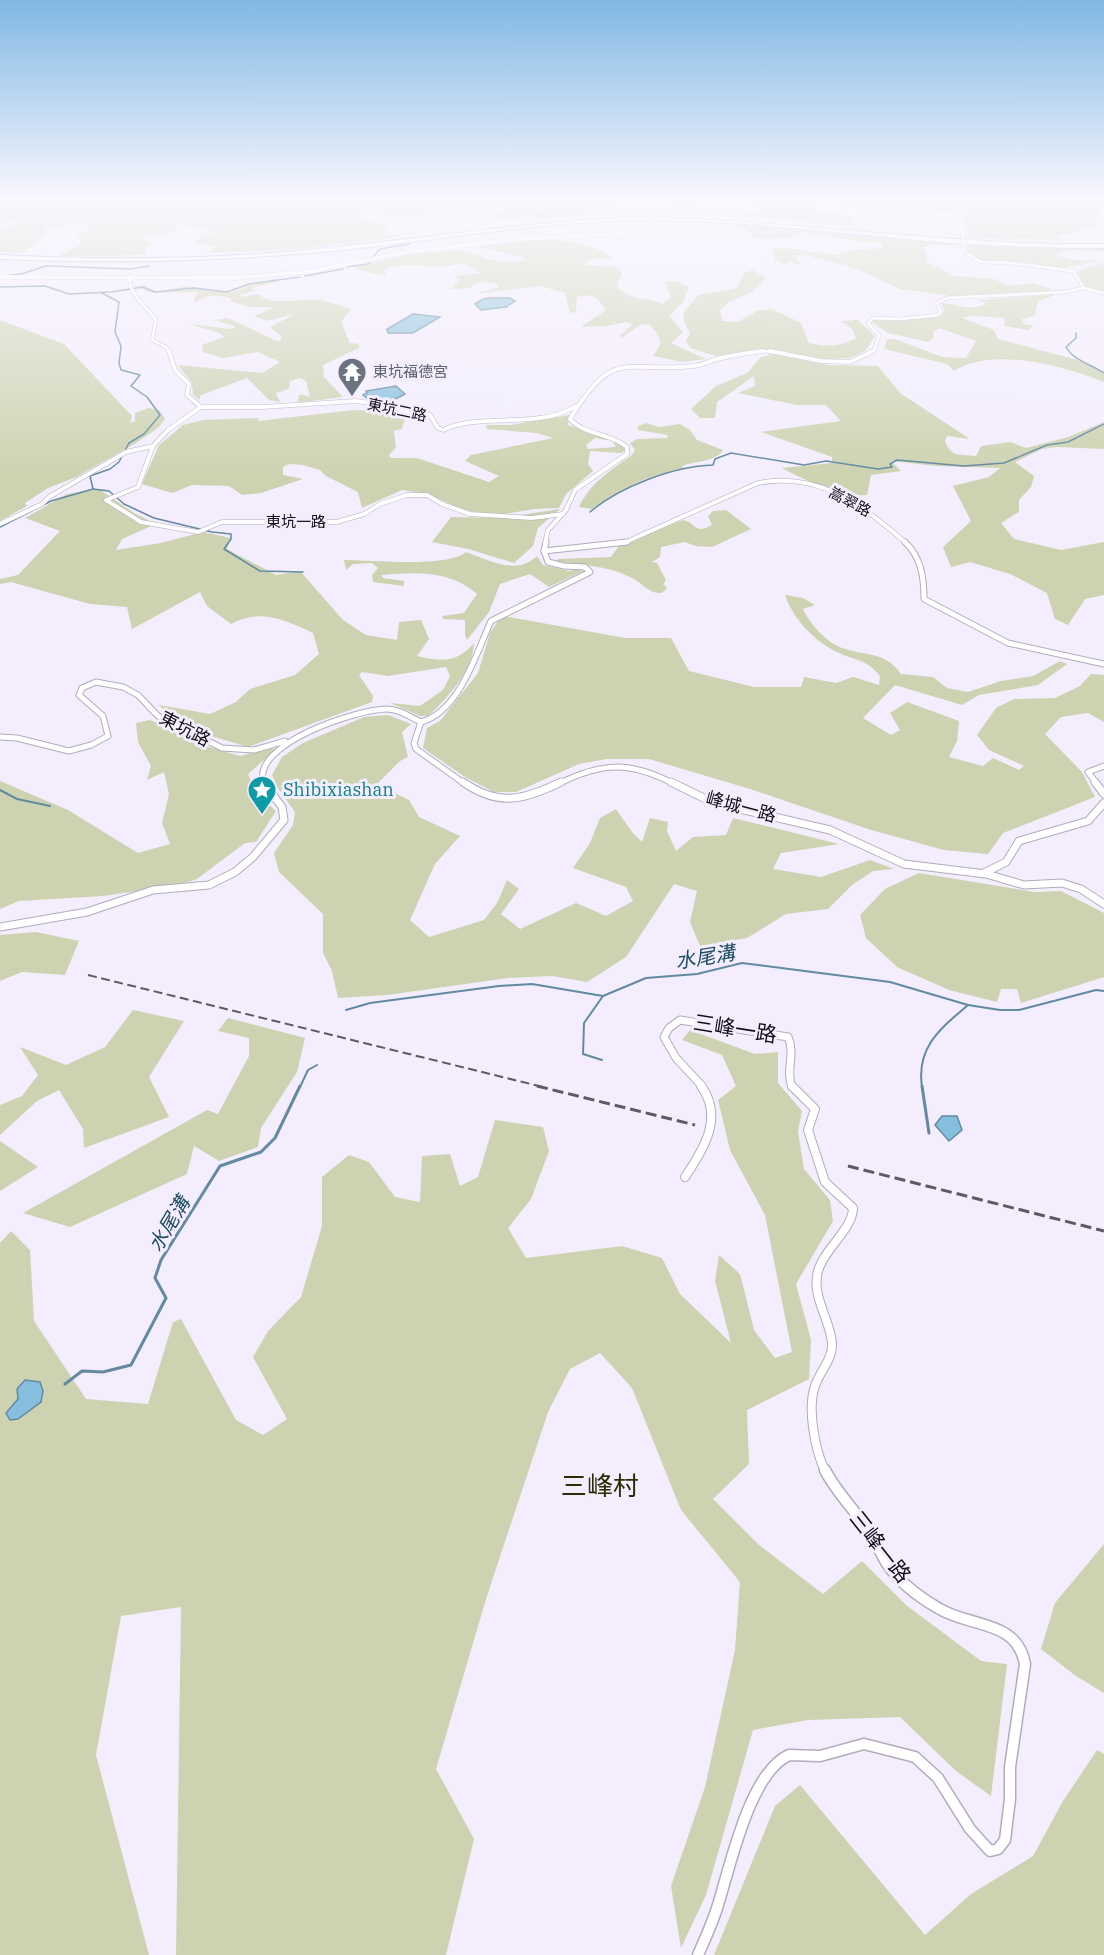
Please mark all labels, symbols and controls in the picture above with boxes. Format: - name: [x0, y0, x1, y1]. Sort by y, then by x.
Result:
- temple icon: 東坑福德宮: [336, 356, 368, 398]
- place label: 東坑福德宮: [373, 362, 448, 381]
- street label: 東坑二路: [366, 394, 428, 425]
- street label: 嵩翠路: [826, 483, 875, 521]
- street label: 東坑一路: [266, 512, 326, 531]
- street label: 東坑路: [156, 706, 215, 751]
- place icon: Shibixiashan: [246, 774, 278, 816]
- place label: Shibixiashan: [283, 778, 394, 801]
- street label: 峰城一路: [703, 786, 779, 827]
- water label: 水尾溝: [673, 938, 740, 975]
- street label: 三峰一路: [691, 1008, 779, 1048]
- water label: 水尾溝: [142, 1189, 197, 1256]
- district label: 三峰村: [561, 1468, 639, 1502]
- street label: 三峰一路: [844, 1505, 918, 1588]

